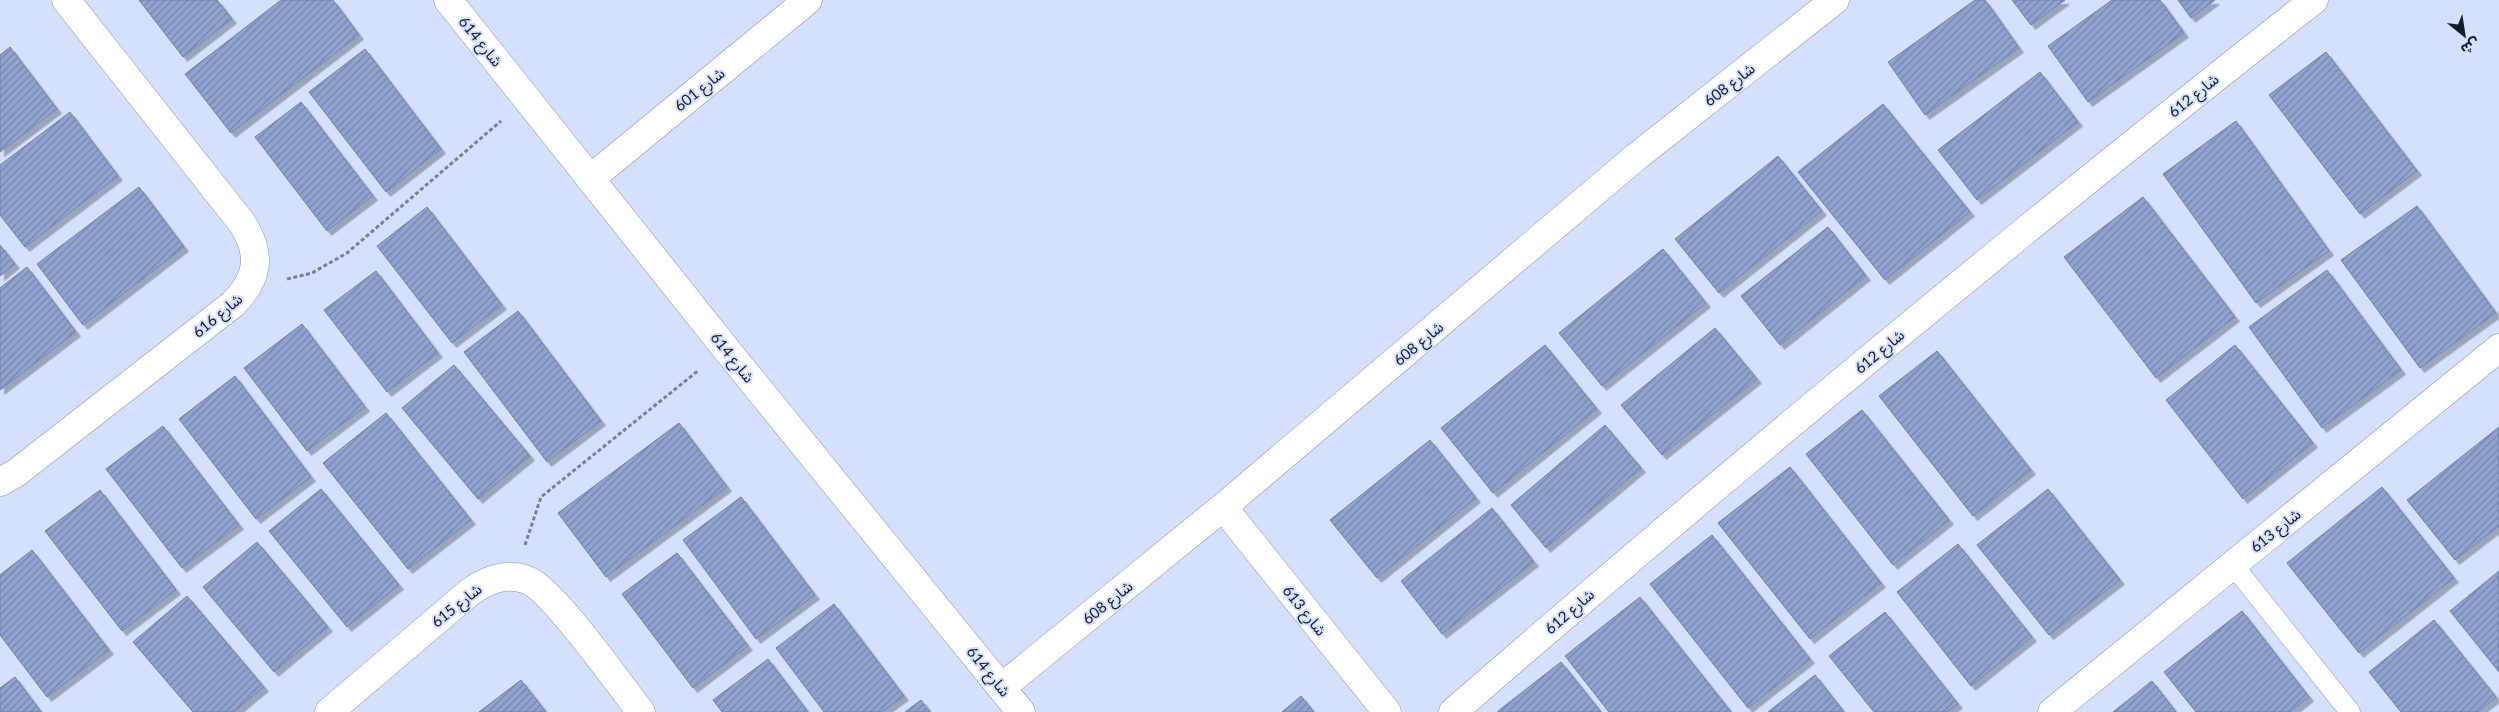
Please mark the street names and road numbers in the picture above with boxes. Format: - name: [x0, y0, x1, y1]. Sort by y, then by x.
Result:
- street label: شارع 614: [452, 12, 507, 72]
- street label: شارع 608: [1700, 59, 1761, 112]
- street label: شارع 601: [670, 63, 730, 118]
- street label: شارع 612: [2164, 69, 2224, 124]
- street label: شارع 616: [189, 289, 248, 344]
- street label: شارع 608: [1390, 317, 1449, 372]
- street label: شارع 612: [1851, 325, 1910, 380]
- street label: شارع 614: [704, 328, 759, 388]
- street label: شارع 613: [2246, 504, 2306, 559]
- street label: شارع 608: [1078, 576, 1138, 631]
- street label: شارع 615: [427, 579, 487, 634]
- street label: شارع 613: [1276, 581, 1331, 641]
- street label: شارع 612: [1541, 585, 1600, 640]
- street label: شارع 614: [960, 642, 1015, 702]

